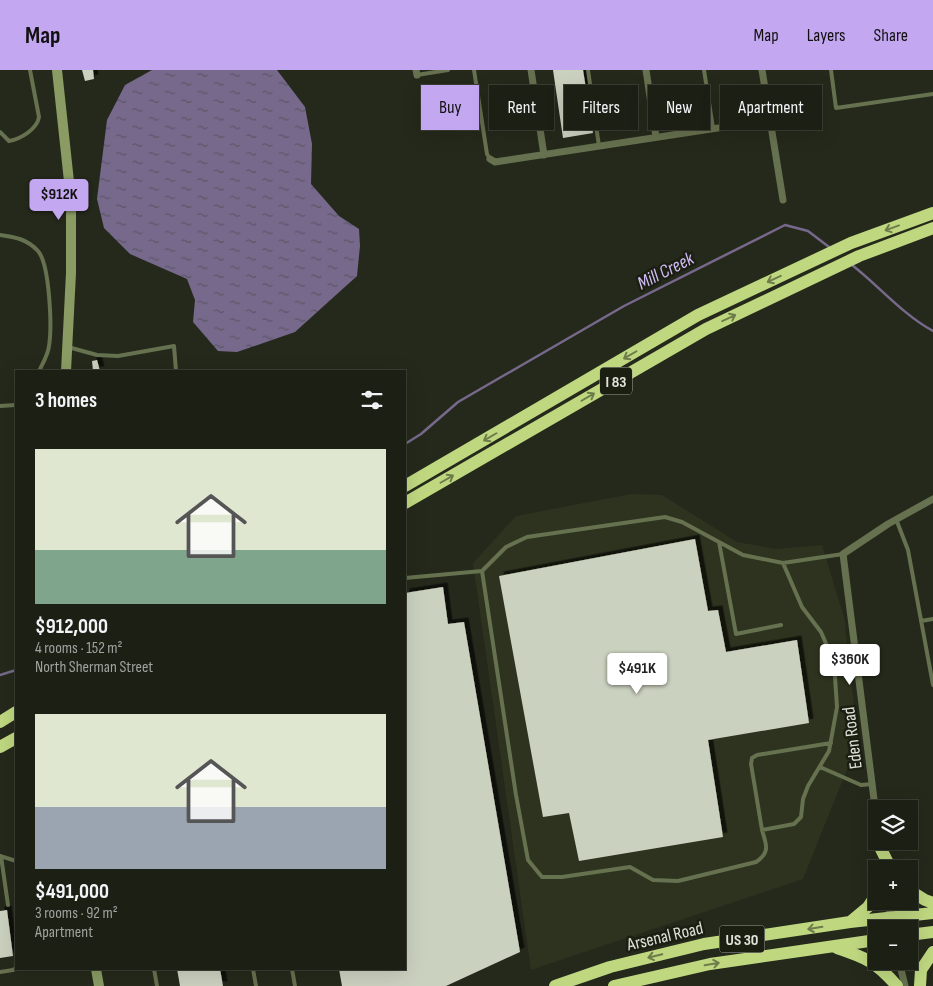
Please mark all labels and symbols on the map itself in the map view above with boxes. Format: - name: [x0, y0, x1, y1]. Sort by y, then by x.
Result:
- pin: $912K: [24, 178, 94, 221]
- one-way arrow: [885, 224, 900, 233]
- water label: Mill Creek: [634, 247, 699, 295]
- one-way arrow: [767, 275, 782, 285]
- one-way arrow: [721, 312, 736, 322]
- one-way arrow: [623, 351, 638, 360]
- road number: I 83: [600, 368, 632, 394]
- one-way arrow: [580, 392, 594, 402]
- one-way arrow: [483, 432, 497, 442]
- one-way arrow: [440, 473, 454, 483]
- pin: $360K: [815, 644, 885, 686]
- pin: $491K: [602, 652, 672, 695]
- street label: Eden Road: [838, 706, 867, 770]
- street label: Arsenal Road: [624, 918, 705, 956]
- one-way arrow: [808, 923, 824, 933]
- road number: US 30: [720, 926, 764, 952]
- one-way arrow: [648, 952, 664, 961]
- one-way arrow: [704, 958, 720, 968]

